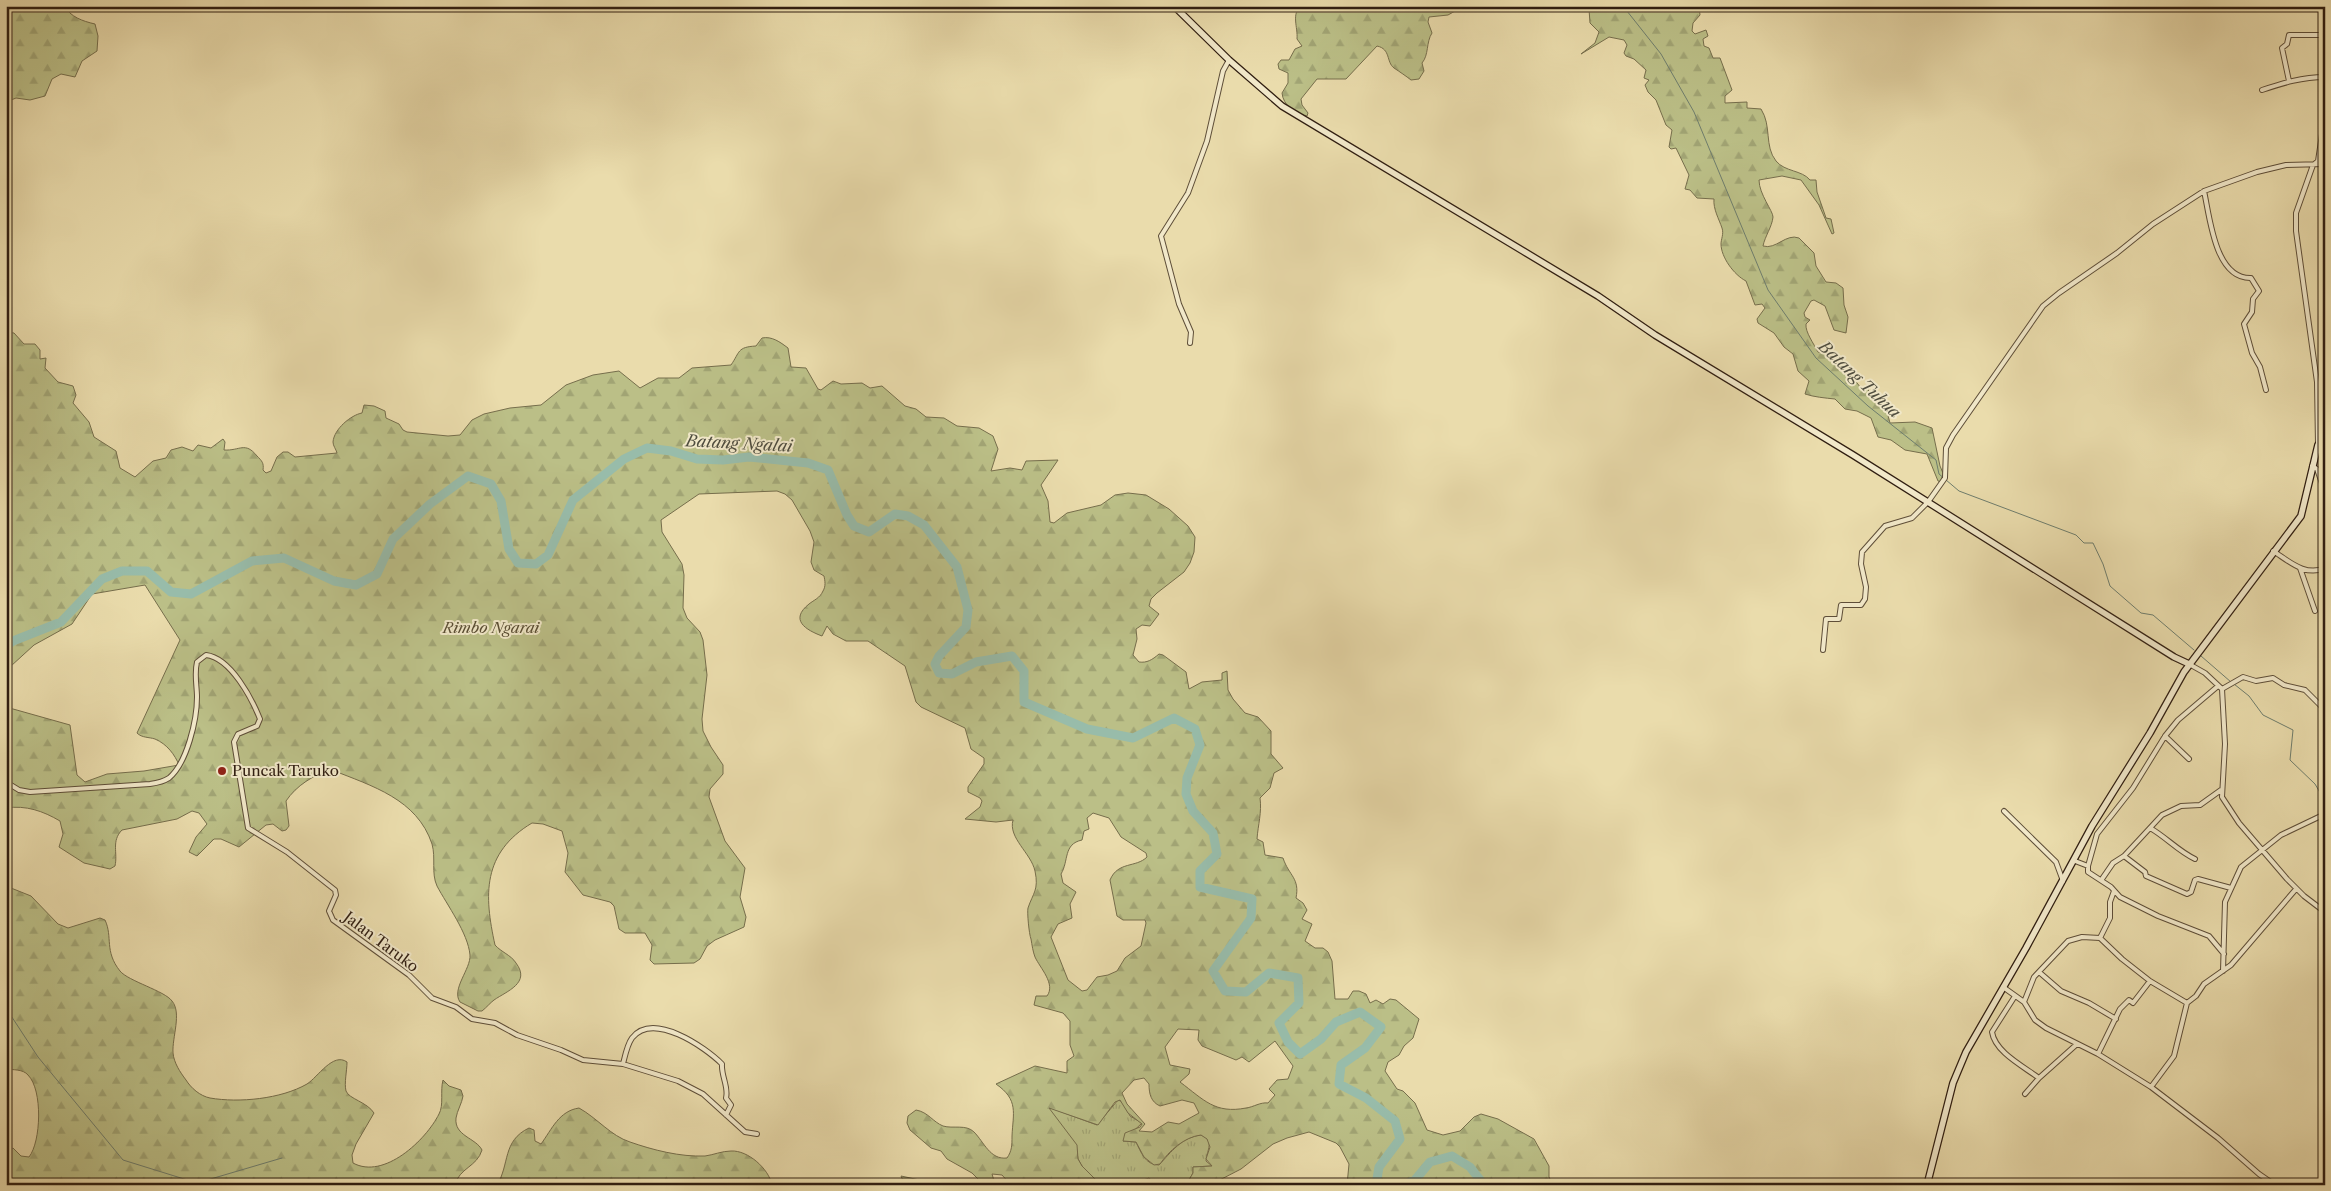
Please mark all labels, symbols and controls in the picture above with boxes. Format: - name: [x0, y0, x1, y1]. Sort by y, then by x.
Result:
- water label: Batang Tuhua: [1813, 335, 1905, 422]
- water label: Batang Ngalai: [683, 430, 794, 456]
- park label: Rimbo Ngarai: [442, 618, 541, 637]
- place label: Puncak Taruko: [232, 761, 339, 780]
- marker: Puncak Taruko: [216, 765, 228, 777]
- street label: Jalan Taruko: [338, 906, 423, 976]

